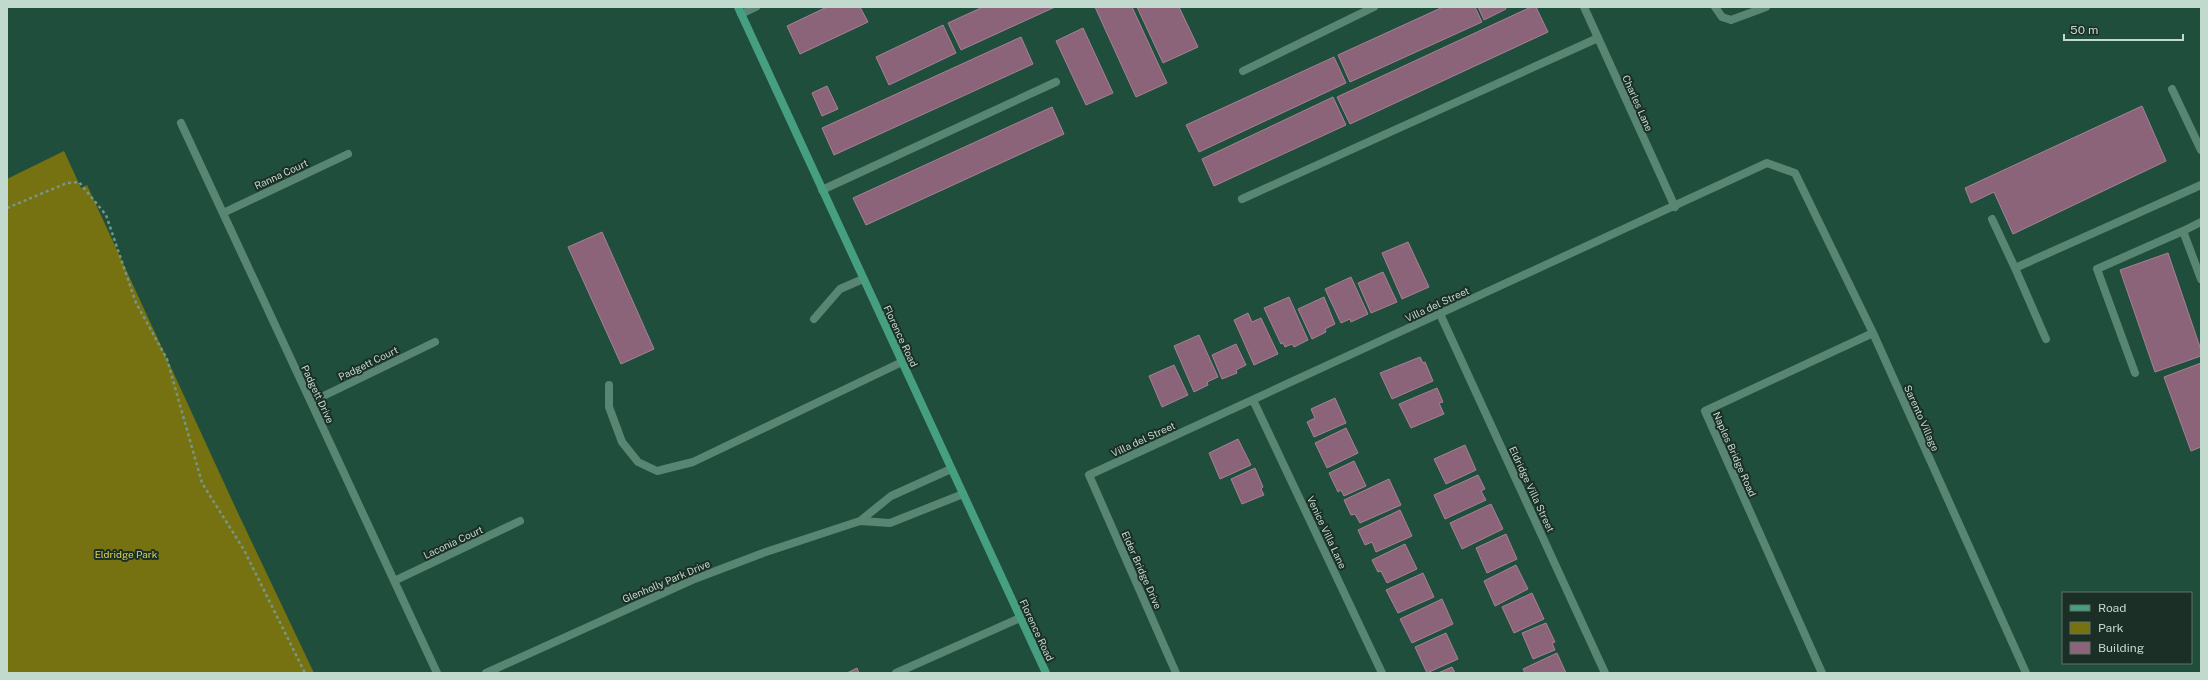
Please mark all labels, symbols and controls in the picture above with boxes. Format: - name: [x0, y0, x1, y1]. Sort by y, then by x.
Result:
- scale bar: [2064, 16, 2183, 42]
- text: 50 m: [2070, 23, 2098, 37]
- street label: Charles Lane: [1620, 73, 1656, 133]
- street label: Ranna Court: [252, 156, 310, 192]
- street label: Villa del Street: [1403, 284, 1471, 324]
- street label: Florence Road: [881, 303, 921, 369]
- street label: Padgett Court: [336, 343, 400, 383]
- street label: Padgett Drive: [299, 363, 337, 425]
- street label: Sarento Village: [1902, 383, 1942, 453]
- street label: Naples Bridge Road: [1711, 410, 1759, 498]
- street label: Villa del Street: [1109, 419, 1177, 459]
- street label: Eldridge Villa Street: [1507, 444, 1557, 534]
- street label: Venice Villa Lane: [1305, 494, 1349, 571]
- street label: Laconia Court: [421, 523, 485, 561]
- street label: Elder Bridge Drive: [1119, 529, 1165, 611]
- park label: Eldridge Park: [95, 548, 158, 560]
- street label: Glenholly Park Drive: [620, 557, 712, 605]
- legend: [2062, 592, 2192, 664]
- street label: Florence Road: [1017, 597, 1057, 663]
- text: Road: [2098, 601, 2126, 615]
- text: Park: [2098, 621, 2124, 635]
- text: Building: [2098, 641, 2144, 655]

